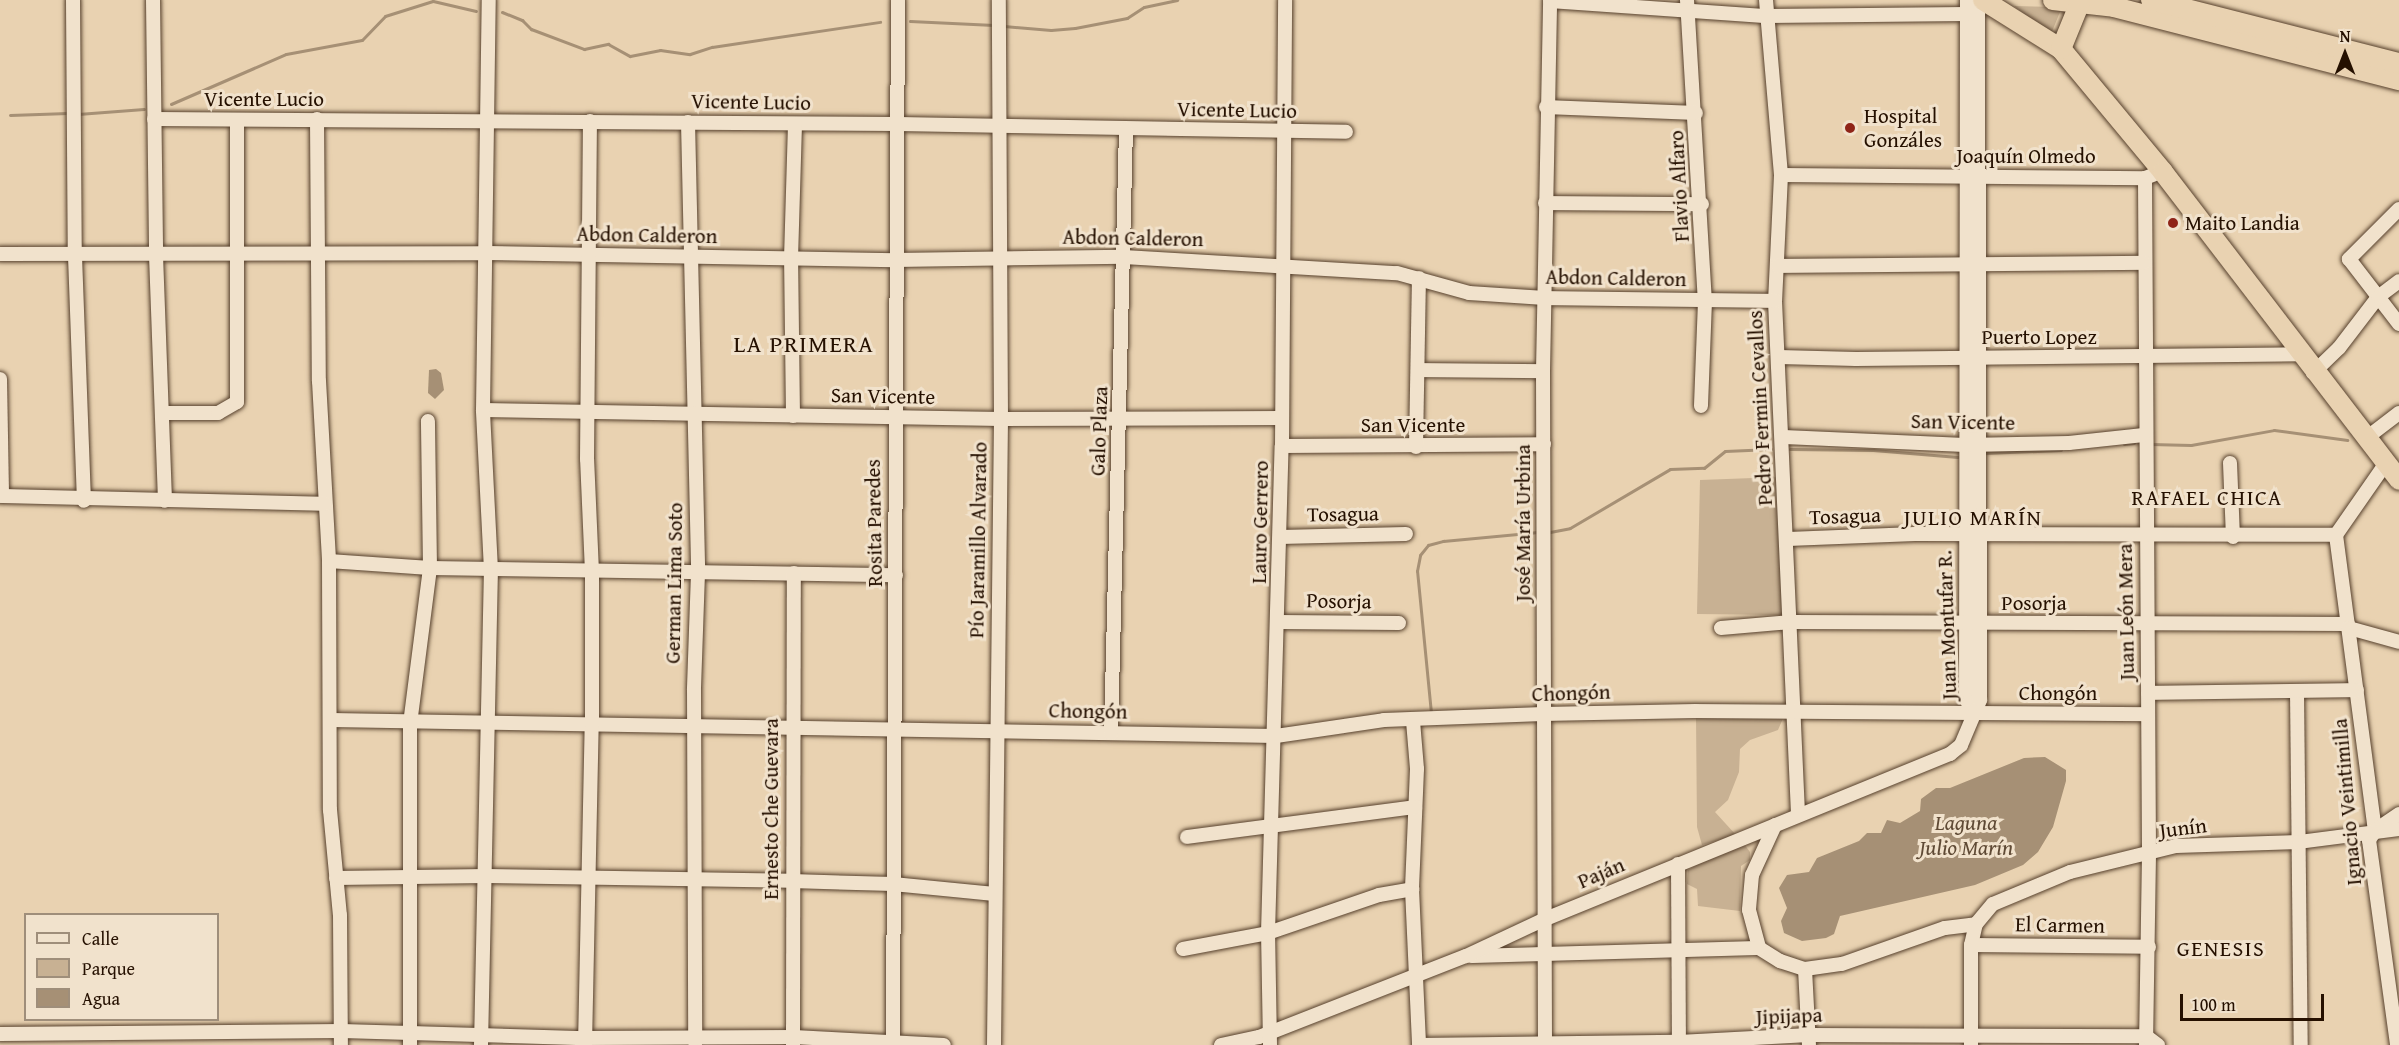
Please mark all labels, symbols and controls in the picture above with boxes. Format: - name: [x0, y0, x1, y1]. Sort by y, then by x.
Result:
- north arrow: [2315, 24, 2375, 84]
- text: N: [2340, 24, 2350, 48]
- street label: Vicente Lucio: [204, 86, 324, 112]
- street label: Vicente Lucio: [691, 88, 811, 116]
- street label: Vicente Lucio: [1177, 96, 1297, 124]
- place label: Hospital Gonzáles: [1864, 103, 1942, 153]
- marker: Hospital Gonzáles: [1841, 119, 1859, 137]
- street label: Flavio Alfaro: [1663, 130, 1695, 242]
- street label: Joaquín Olmedo: [1956, 143, 2096, 169]
- place label: Maito Landia: [2185, 210, 2300, 236]
- marker: Maito Landia: [2166, 216, 2180, 230]
- street label: Abdon Calderon: [576, 221, 718, 249]
- street label: Abdon Calderon: [1062, 224, 1204, 252]
- street label: Abdon Calderon: [1545, 264, 1687, 292]
- street label: Pedro Fermin Cevallos: [1742, 310, 1778, 506]
- street label: Puerto Lopez: [1981, 324, 2097, 350]
- district label: LA PRIMERA: [734, 330, 874, 358]
- street label: San Vicente: [831, 382, 935, 410]
- street label: Galo Plaza: [1085, 386, 1113, 476]
- street label: San Vicente: [1911, 408, 2015, 436]
- street label: San Vicente: [1361, 412, 1465, 438]
- street label: Pío Jaramillo Alvarado: [964, 442, 992, 638]
- street label: José María Urbina: [1510, 444, 1536, 602]
- street label: Rosita Paredes: [860, 459, 888, 587]
- street label: Lauro Gerrero: [1246, 460, 1274, 584]
- district label: RAFAEL CHICA: [2131, 485, 2283, 511]
- street label: Tosagua: [1307, 501, 1379, 527]
- street label: German Lima Soto: [660, 502, 688, 664]
- street label: Tosagua: [1809, 502, 1881, 530]
- district label: JULIO MARÍN: [1904, 505, 2042, 531]
- street label: Juan León Mera: [2112, 543, 2140, 681]
- street label: Juan Montufar R.: [1932, 550, 1962, 700]
- street label: Posorja: [1306, 588, 1372, 614]
- street label: Posorja: [2001, 590, 2067, 616]
- street label: Chongón: [1531, 679, 1611, 707]
- street label: Chongón: [2019, 680, 2097, 706]
- street label: Chongón: [1048, 698, 1128, 724]
- street label: Ernesto Che Guevara: [758, 718, 784, 900]
- street label: Ignacio Veintimilla: [2327, 718, 2367, 886]
- water label: Laguna Julio Marín: [1919, 809, 2013, 860]
- street label: Junín: [2158, 813, 2208, 843]
- street label: Paján: [1574, 852, 1628, 894]
- street label: El Carmen: [2015, 912, 2105, 938]
- legend: [24, 913, 219, 1021]
- text: Calle: [82, 925, 119, 952]
- district label: GENESIS: [2177, 936, 2265, 962]
- text: Parque: [82, 955, 135, 982]
- scale bar: [2183, 982, 2327, 1020]
- text: Agua: [82, 985, 120, 1012]
- text: 100 m: [2191, 991, 2236, 1018]
- street label: Jipijapa: [1755, 1002, 1823, 1030]

